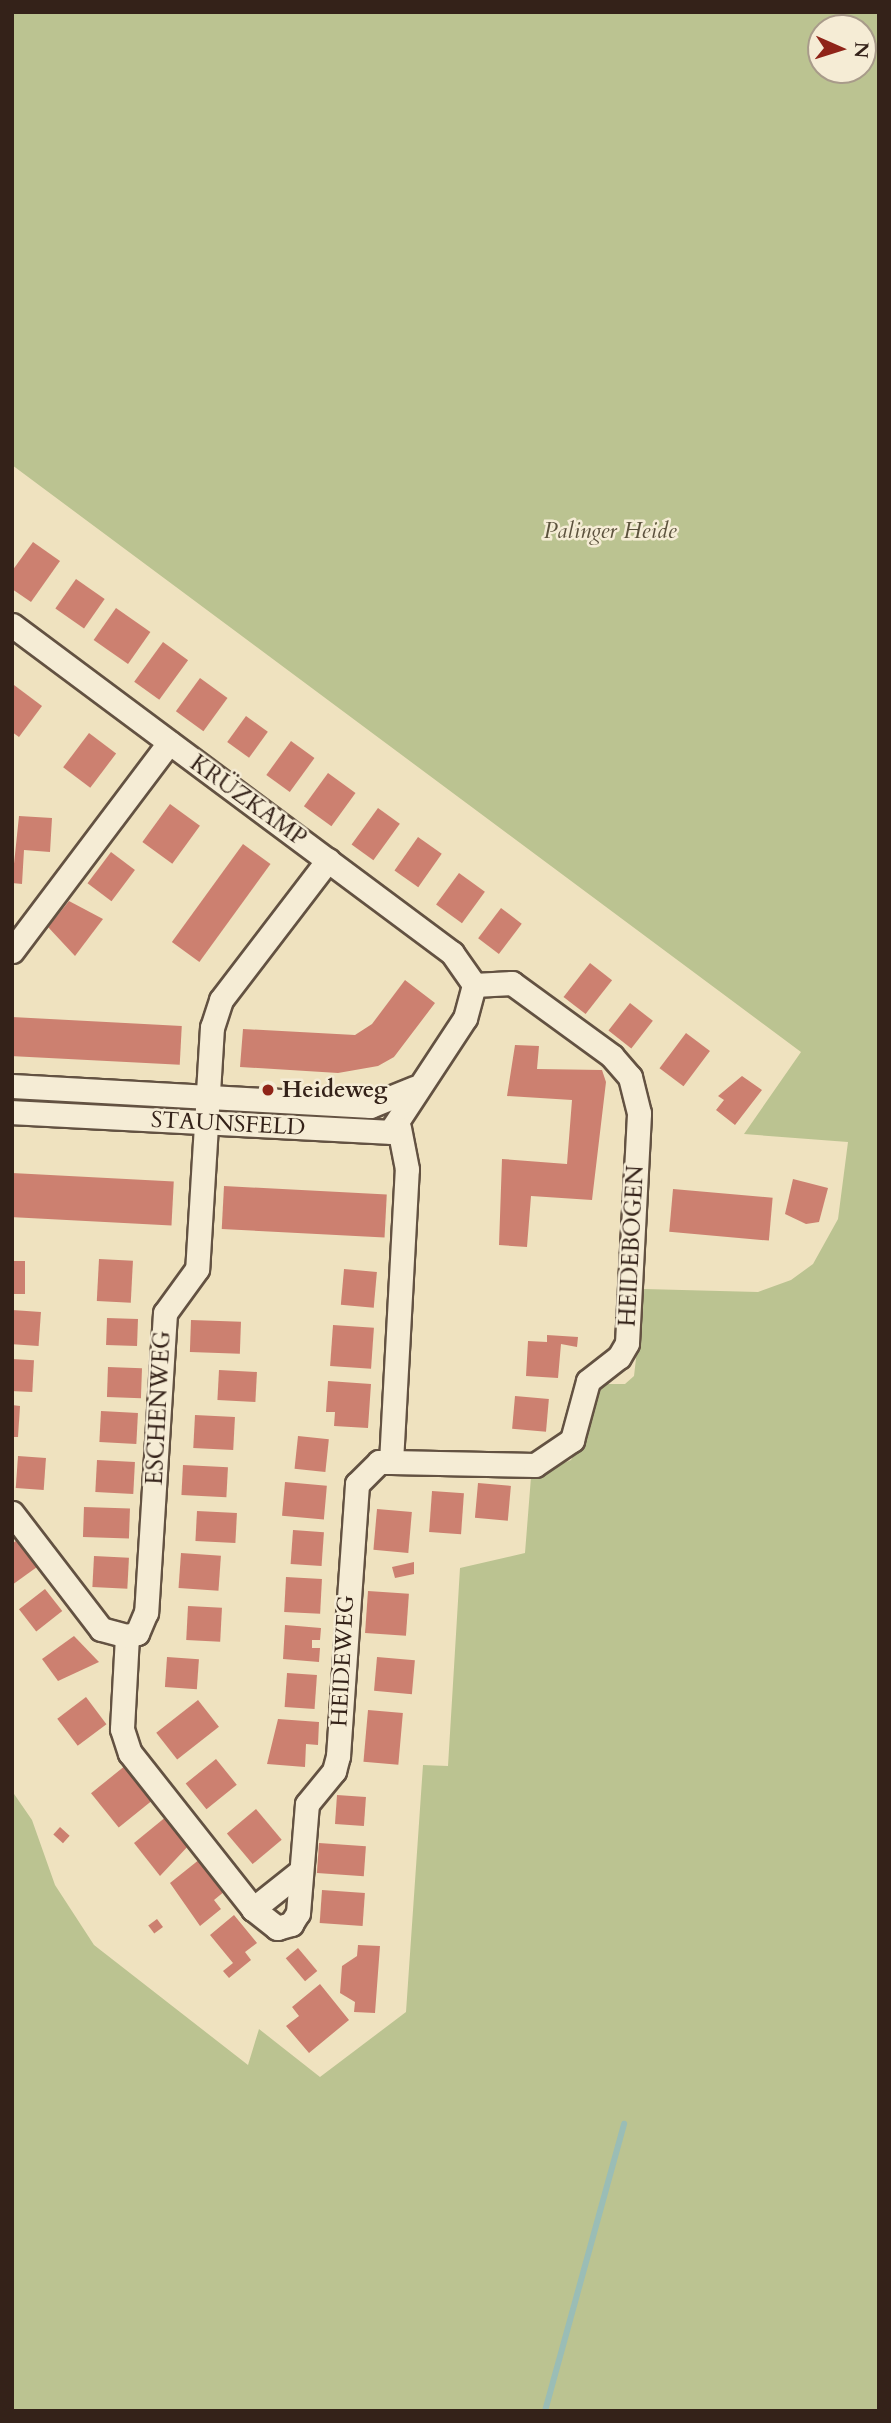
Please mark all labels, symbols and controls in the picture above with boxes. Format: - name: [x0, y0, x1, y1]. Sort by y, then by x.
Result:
- north arrow: [807, 14, 877, 84]
- text: N: [848, 41, 874, 59]
- park label: Palinger Heide: [543, 517, 677, 545]
- street label: KRÜZKAMP: [184, 750, 312, 852]
- place label: Heideweg: [282, 1076, 387, 1104]
- marker: Heideweg: [260, 1082, 276, 1098]
- street label: STAUNSFELD: [150, 1106, 306, 1142]
- street label: HEIDEBOGEN: [614, 1165, 650, 1327]
- street label: ESCHENWEG: [141, 1330, 177, 1486]
- street label: HEIDEWEG: [326, 1594, 360, 1728]

